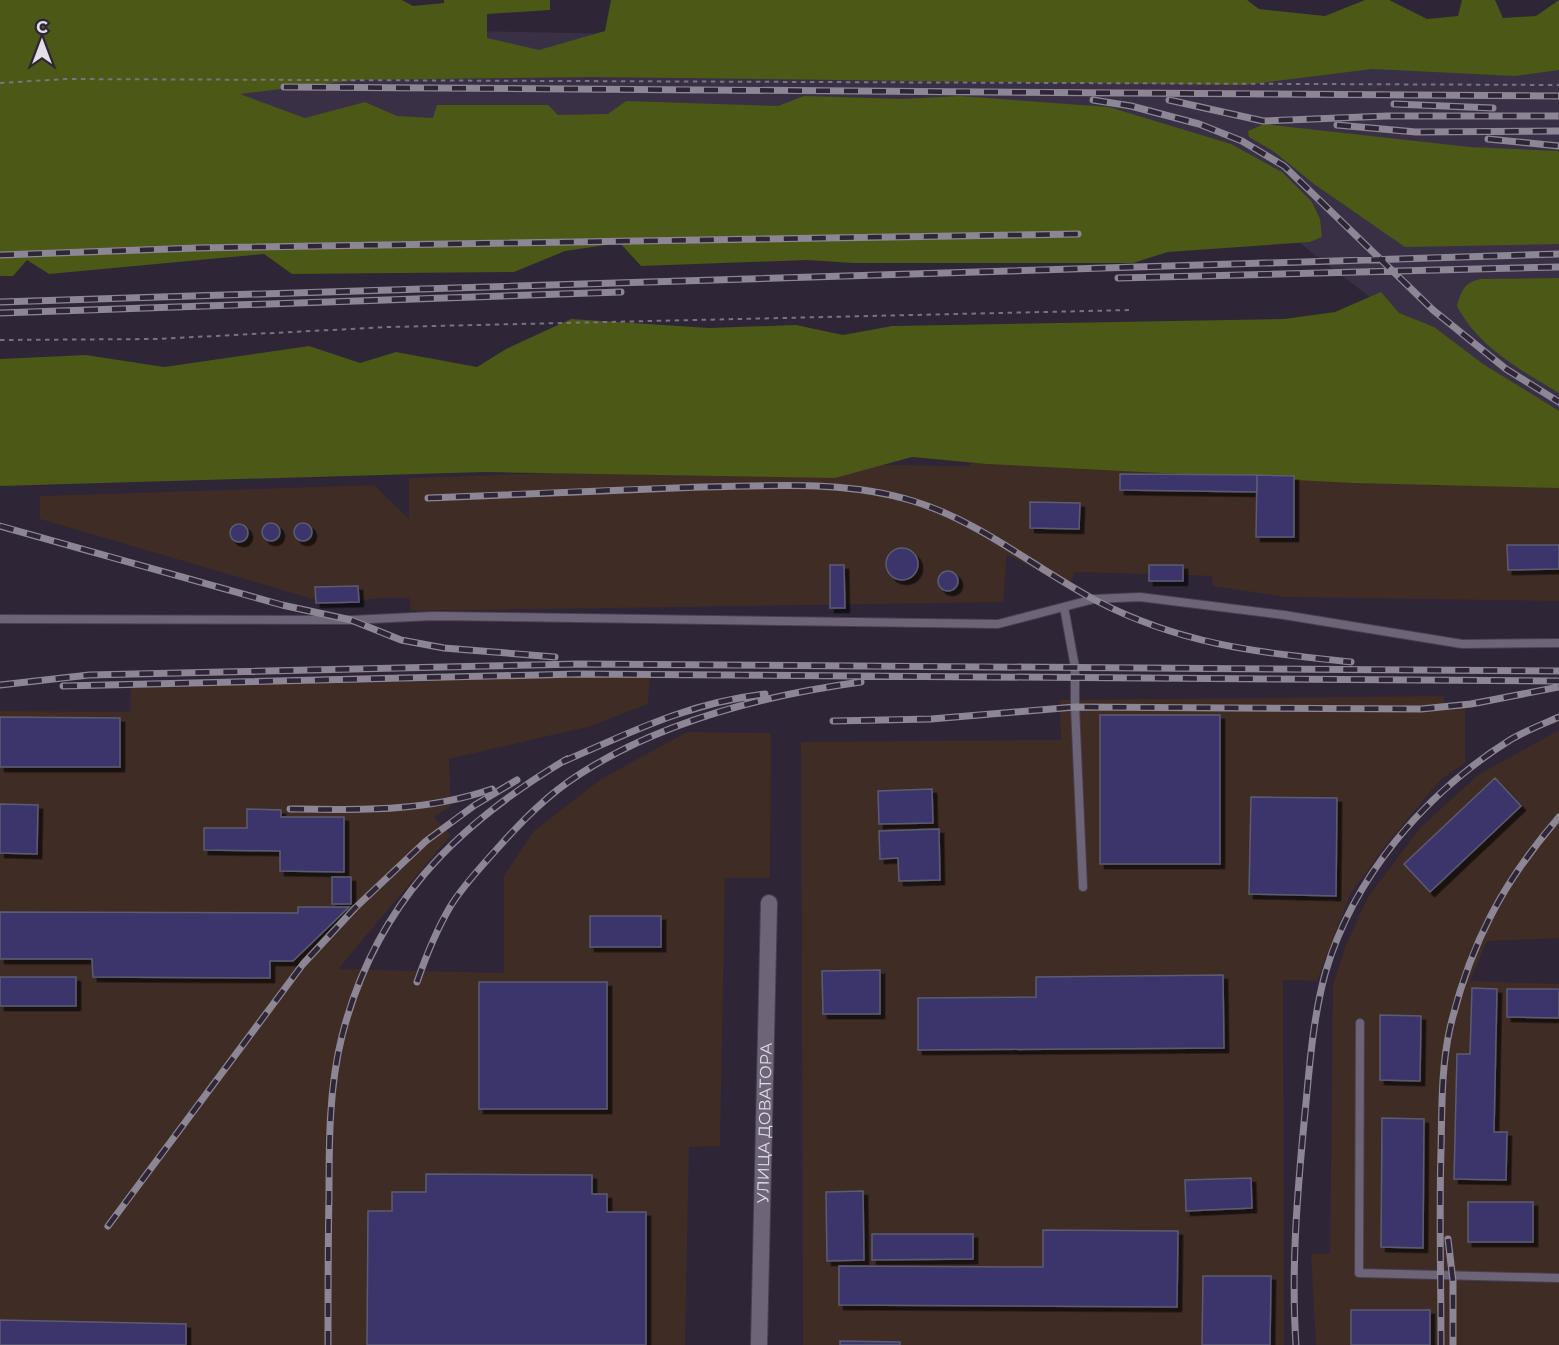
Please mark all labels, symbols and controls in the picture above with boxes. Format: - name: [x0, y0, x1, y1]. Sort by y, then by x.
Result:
- north arrow: [12, 12, 72, 72]
- text: С: [36, 18, 48, 37]
- street label: УЛИЦА ДОВАТОРА: [753, 1042, 776, 1204]

